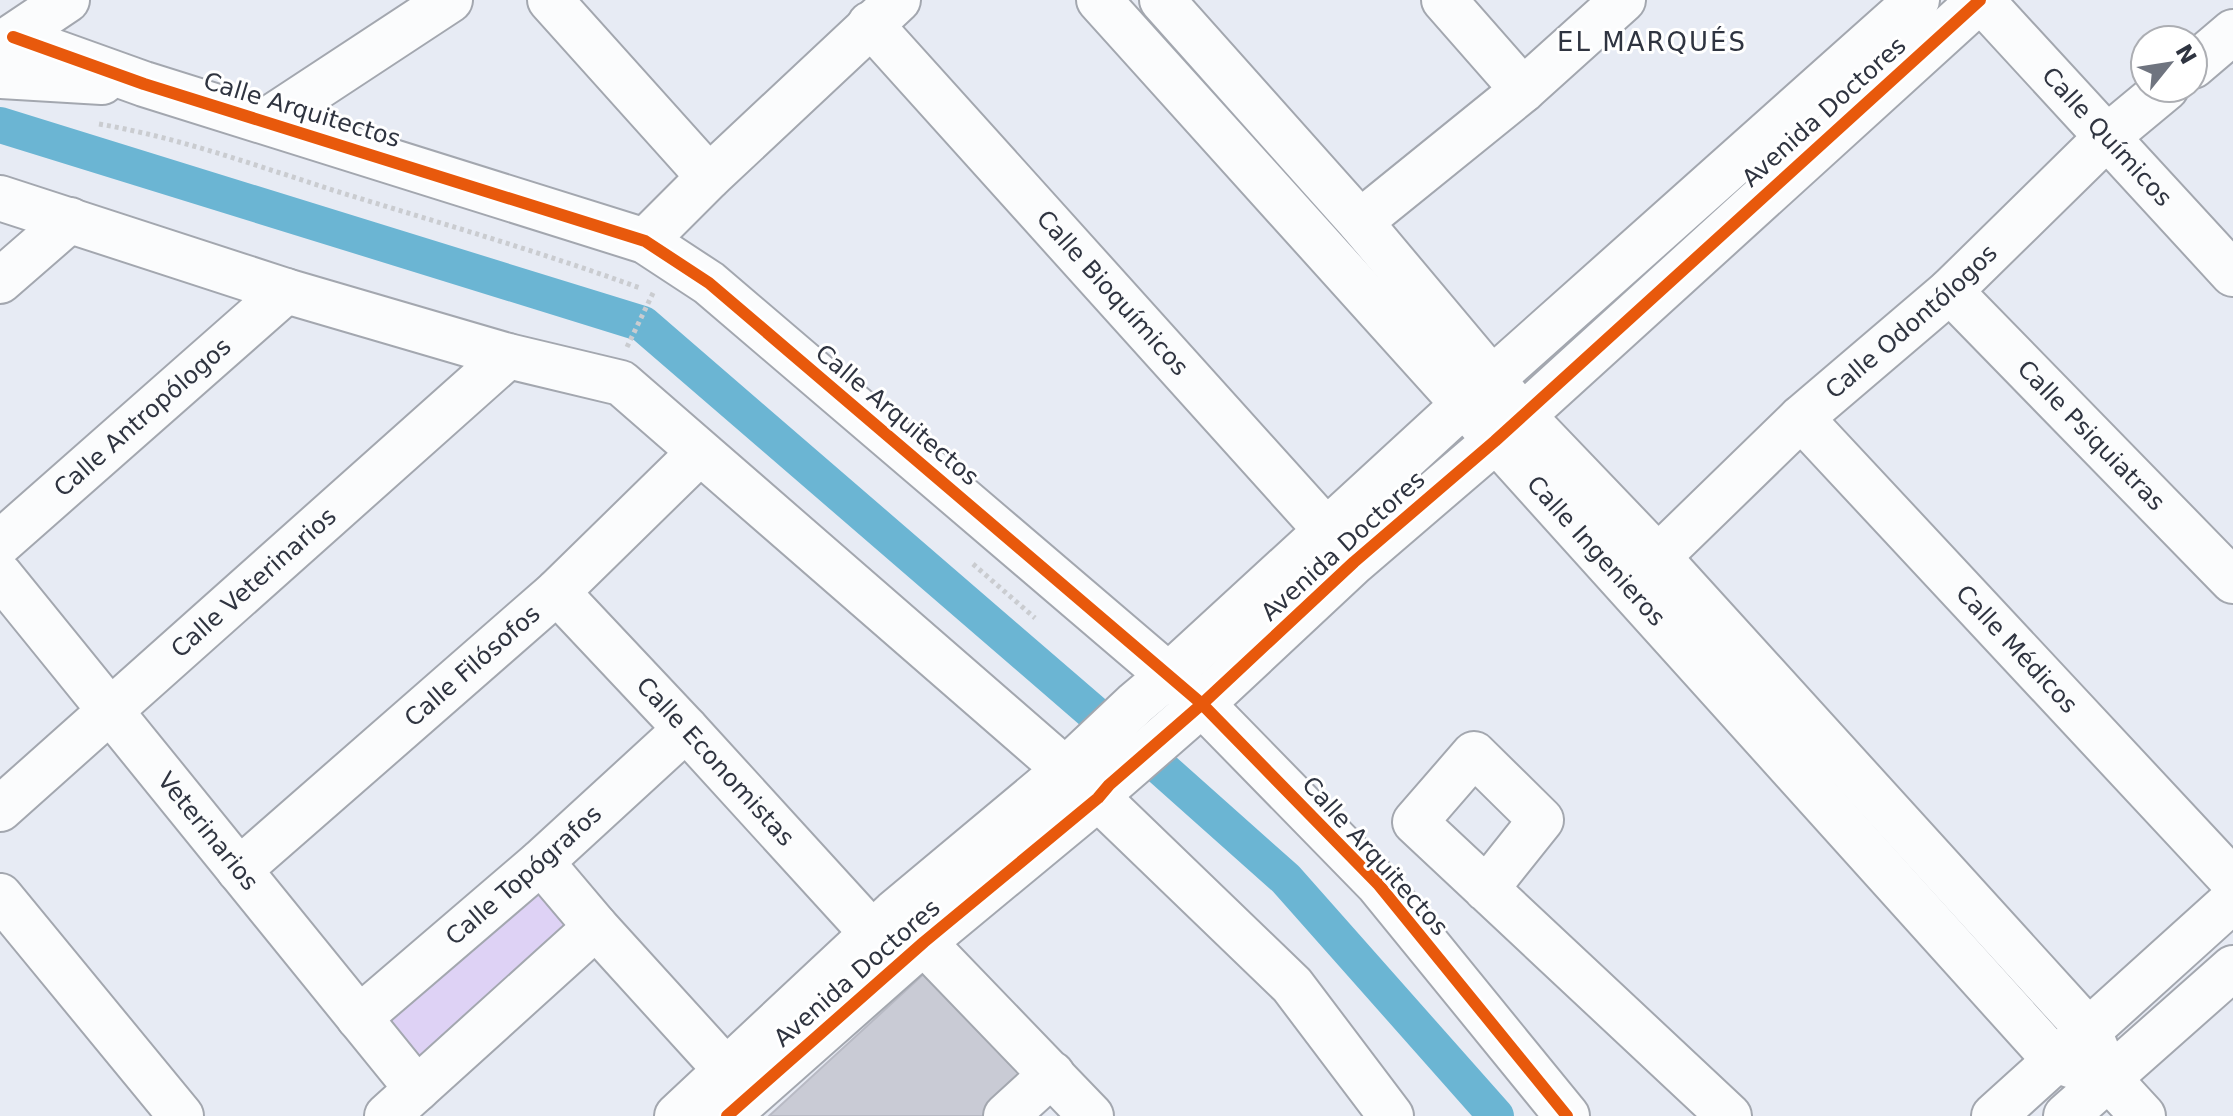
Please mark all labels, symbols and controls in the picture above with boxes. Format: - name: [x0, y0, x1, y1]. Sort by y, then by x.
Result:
- north arrow: [2129, 24, 2209, 104]
- district label: EL MARQUÉS: [1557, 26, 1747, 57]
- street label: Avenida Doctores: [1736, 31, 1912, 193]
- text: N: [2170, 40, 2201, 68]
- street label: Calle Químicos: [2036, 62, 2178, 212]
- street label: Calle Arquitectos: [200, 67, 404, 153]
- street label: Calle Bioquímicos: [1031, 205, 1194, 381]
- street label: Calle Odontólogos: [1820, 239, 2003, 405]
- street label: Calle Antropólogos: [48, 332, 237, 503]
- street label: Calle Arquitectos: [810, 339, 984, 491]
- street label: Calle Psiquiatras: [2012, 355, 2171, 517]
- street label: Avenida Doctores: [1255, 465, 1431, 627]
- street label: Calle Ingenieros: [1521, 470, 1671, 632]
- street label: Calle Veterinarios: [166, 502, 342, 663]
- street label: Calle Médicos: [1950, 579, 2083, 719]
- street label: Calle Filósofos: [399, 599, 546, 733]
- street label: Calle Economistas: [631, 671, 800, 852]
- street label: Veterinarios: [152, 767, 264, 896]
- street label: Calle Arquitectos: [1296, 771, 1454, 941]
- street label: Calle Topógrafos: [440, 799, 607, 951]
- street label: Avenida Doctores: [768, 893, 946, 1053]

